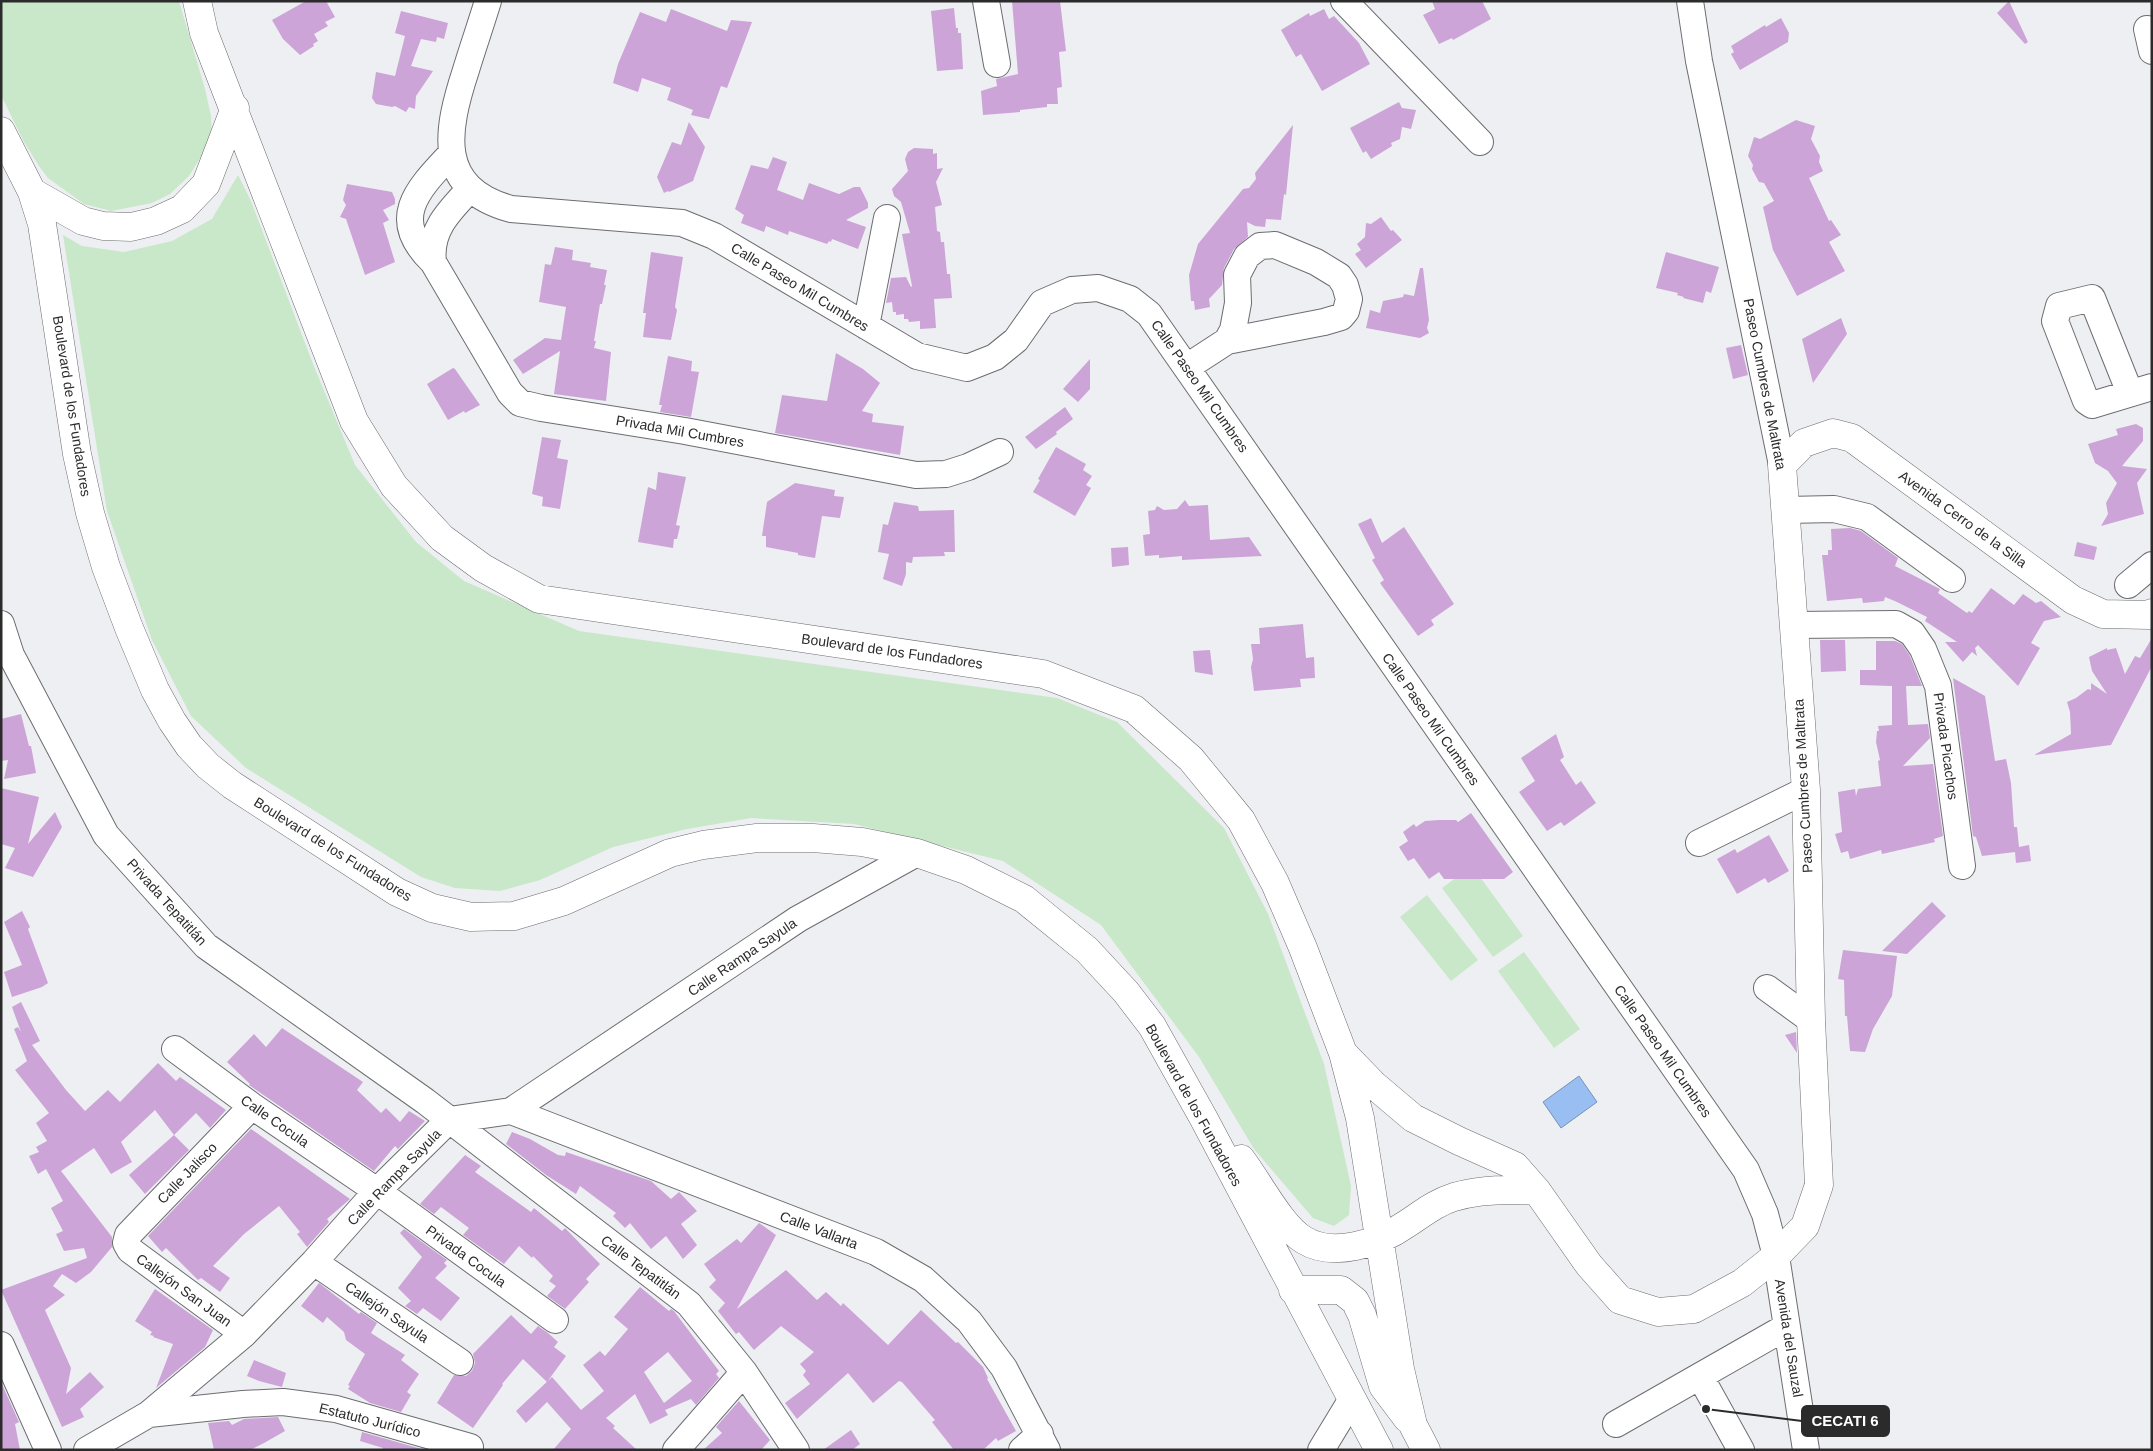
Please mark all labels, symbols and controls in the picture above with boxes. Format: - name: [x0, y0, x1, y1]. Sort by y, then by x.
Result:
- street label: Calle Paseo Mil Cumbres: [728, 239, 872, 335]
- street label: Paseo Cumbres de Maltrata: [1741, 297, 1790, 471]
- street label: Boulevard de los Fundadores: [50, 314, 94, 498]
- street label: Calle Paseo Mil Cumbres: [1148, 317, 1252, 455]
- street label: Privada Mil Cumbres: [615, 412, 745, 450]
- street label: Avenida Cerro de la Silla: [1896, 467, 2030, 571]
- street label: Boulevard de los Fundadores: [800, 630, 984, 672]
- street label: Calle Paseo Mil Cumbres: [1379, 650, 1483, 788]
- street label: Privada Picachos: [1931, 691, 1961, 801]
- street label: Paseo Cumbres de Maltrata: [1790, 698, 1816, 873]
- street label: Boulevard de los Fundadores: [251, 794, 415, 904]
- street label: Privada Tepatitlán: [124, 855, 210, 949]
- street label: Calle Rampa Sayula: [685, 915, 800, 999]
- street label: Calle Paseo Mil Cumbres: [1611, 982, 1715, 1120]
- street label: Boulevard de los Fundadores: [1143, 1021, 1245, 1189]
- street label: Calle Cocula: [238, 1092, 312, 1150]
- street label: Calle Rampa Sayula: [344, 1125, 444, 1228]
- street label: Calle Jalisco: [154, 1139, 220, 1207]
- street label: Calle Vallarta: [778, 1208, 860, 1252]
- street label: Privada Cocula: [423, 1222, 509, 1290]
- street label: Calle Tepatitlán: [598, 1232, 684, 1302]
- street label: Callejón San Juan: [133, 1250, 235, 1330]
- street label: Callejón Sayula: [342, 1278, 432, 1346]
- street label: Avenida del Sauzal: [1772, 1278, 1806, 1398]
- street label: Estatuto Jurídico: [317, 1400, 423, 1440]
- callout: CECATI 6: [1802, 1406, 1889, 1436]
- text: CECATI 6: [1811, 1412, 1879, 1429]

